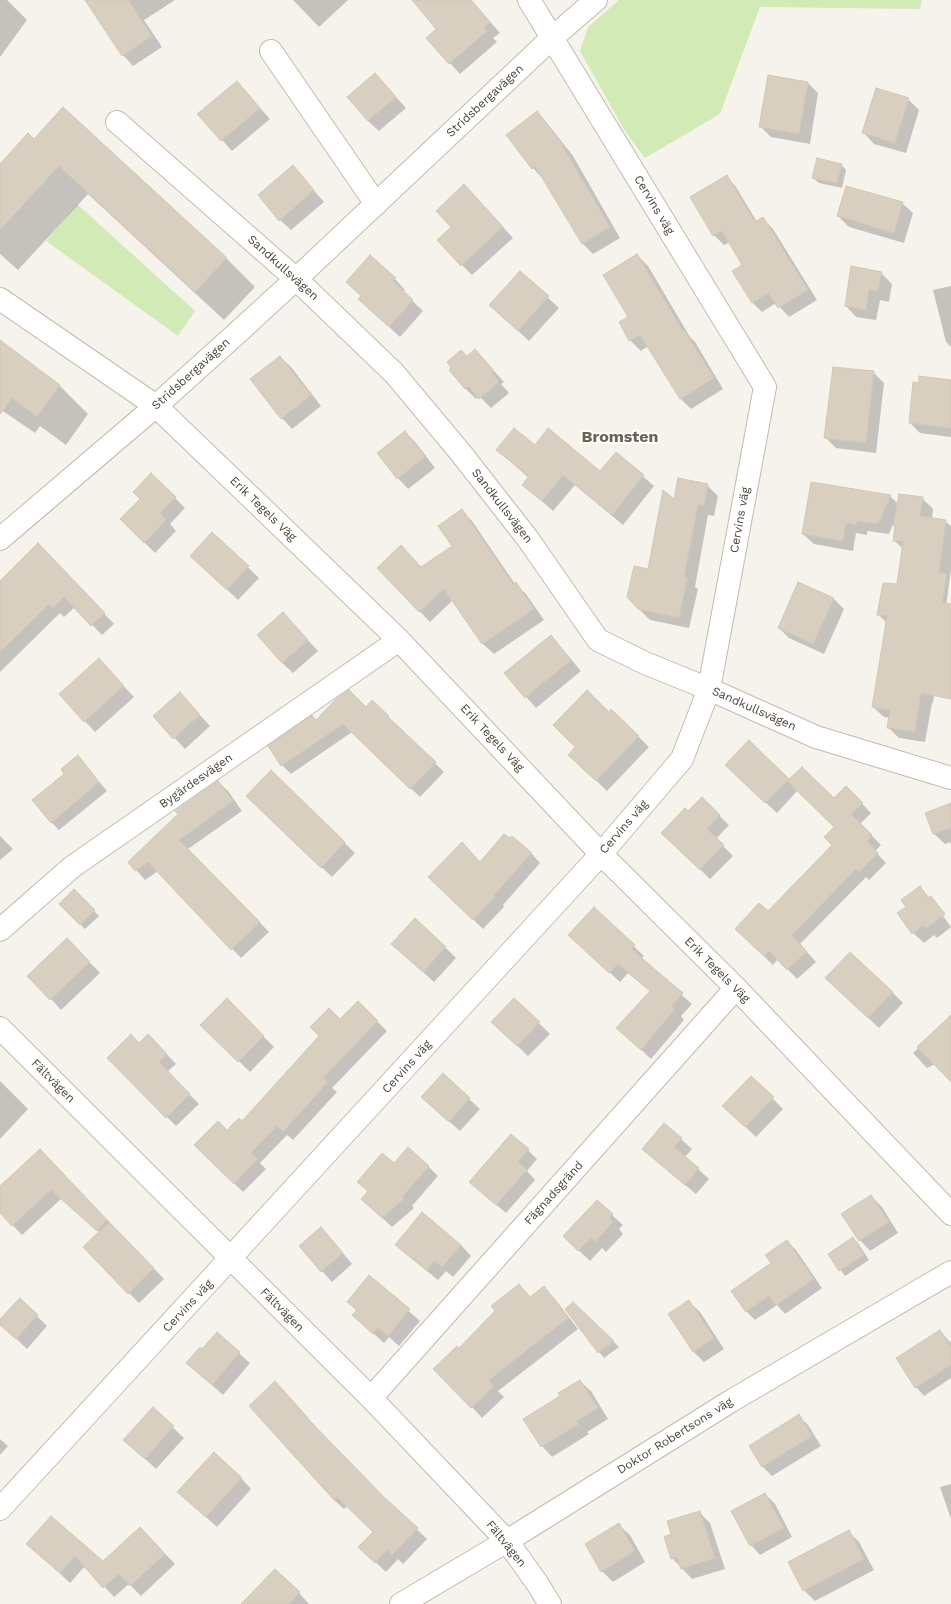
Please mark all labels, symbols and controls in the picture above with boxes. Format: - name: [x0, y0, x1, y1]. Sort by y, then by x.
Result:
- street label: Stridsbergavägen: [443, 62, 527, 140]
- street label: Cervins väg: [631, 173, 677, 237]
- street label: Sandkullsvägen: [244, 232, 322, 304]
- street label: Stridsbergavägen: [149, 335, 233, 413]
- district label: Bromsten: [581, 427, 659, 447]
- street label: Sandkullsvägen: [468, 466, 536, 546]
- street label: Erik Tegels Väg: [227, 474, 299, 544]
- street label: Cervins väg: [727, 486, 753, 554]
- street label: Sandkullsvägen: [710, 684, 798, 734]
- street label: Erik Tegels Väg: [457, 701, 527, 775]
- street label: Bygärdesvägen: [157, 750, 235, 812]
- street label: Cervins väg: [597, 797, 651, 857]
- street label: Erik Tegels Väg: [681, 934, 753, 1006]
- street label: Cervins väg: [379, 1037, 435, 1097]
- street label: Fältvägen: [28, 1056, 78, 1106]
- street label: Fägnadsgränd: [522, 1158, 586, 1228]
- street label: Cervins väg: [160, 1277, 216, 1335]
- street label: Fältvägen: [257, 1285, 307, 1335]
- street label: Doktor Robertsons väg: [615, 1395, 735, 1477]
- street label: Fältvägen: [483, 1518, 529, 1570]

